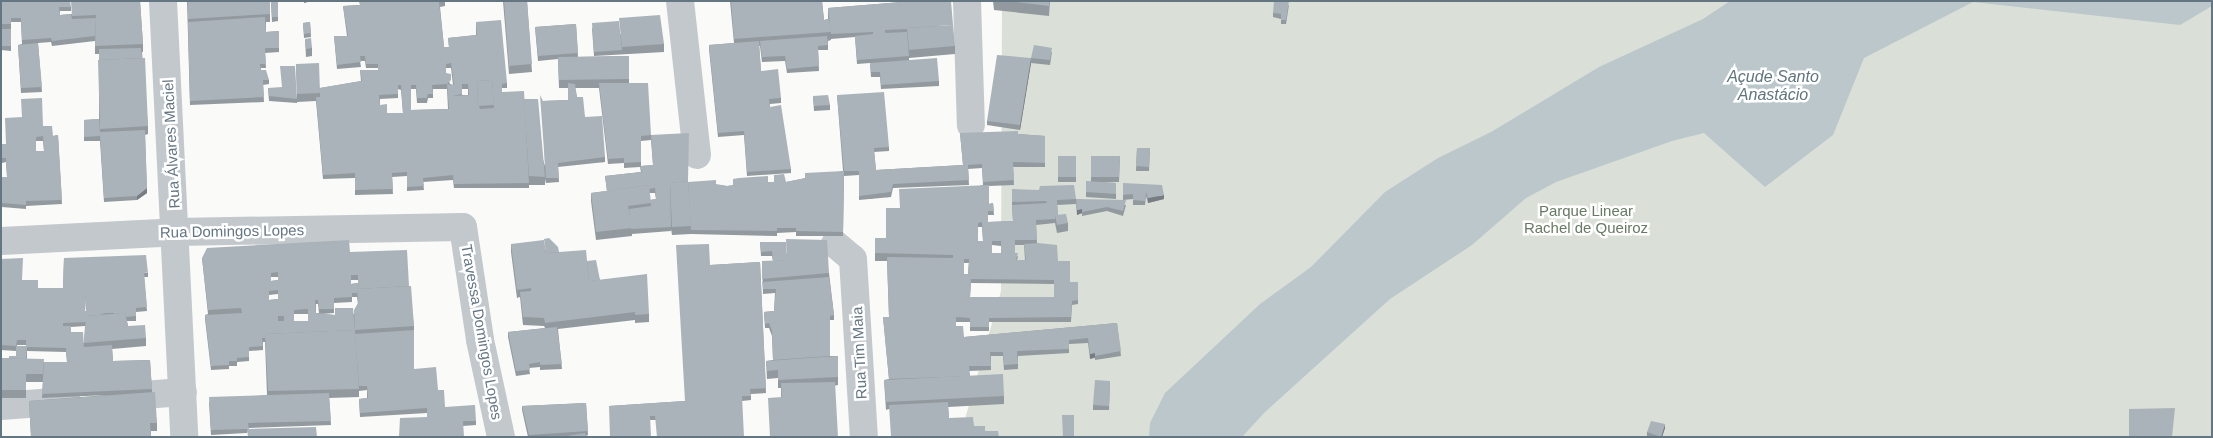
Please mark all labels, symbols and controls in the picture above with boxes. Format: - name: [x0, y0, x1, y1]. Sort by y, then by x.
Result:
- water label: Açude Santo Anastácio: [1727, 67, 1819, 105]
- street label: Rua Álvares Maciel: [159, 79, 183, 209]
- park label: Parque Linear Rachel de Queiroz: [1524, 201, 1648, 236]
- street label: Rua Domingos Lopes: [160, 221, 304, 241]
- street label: Travessa Domingos Lopes: [458, 243, 506, 421]
- street label: Rua Tim Maia: [848, 306, 870, 400]

